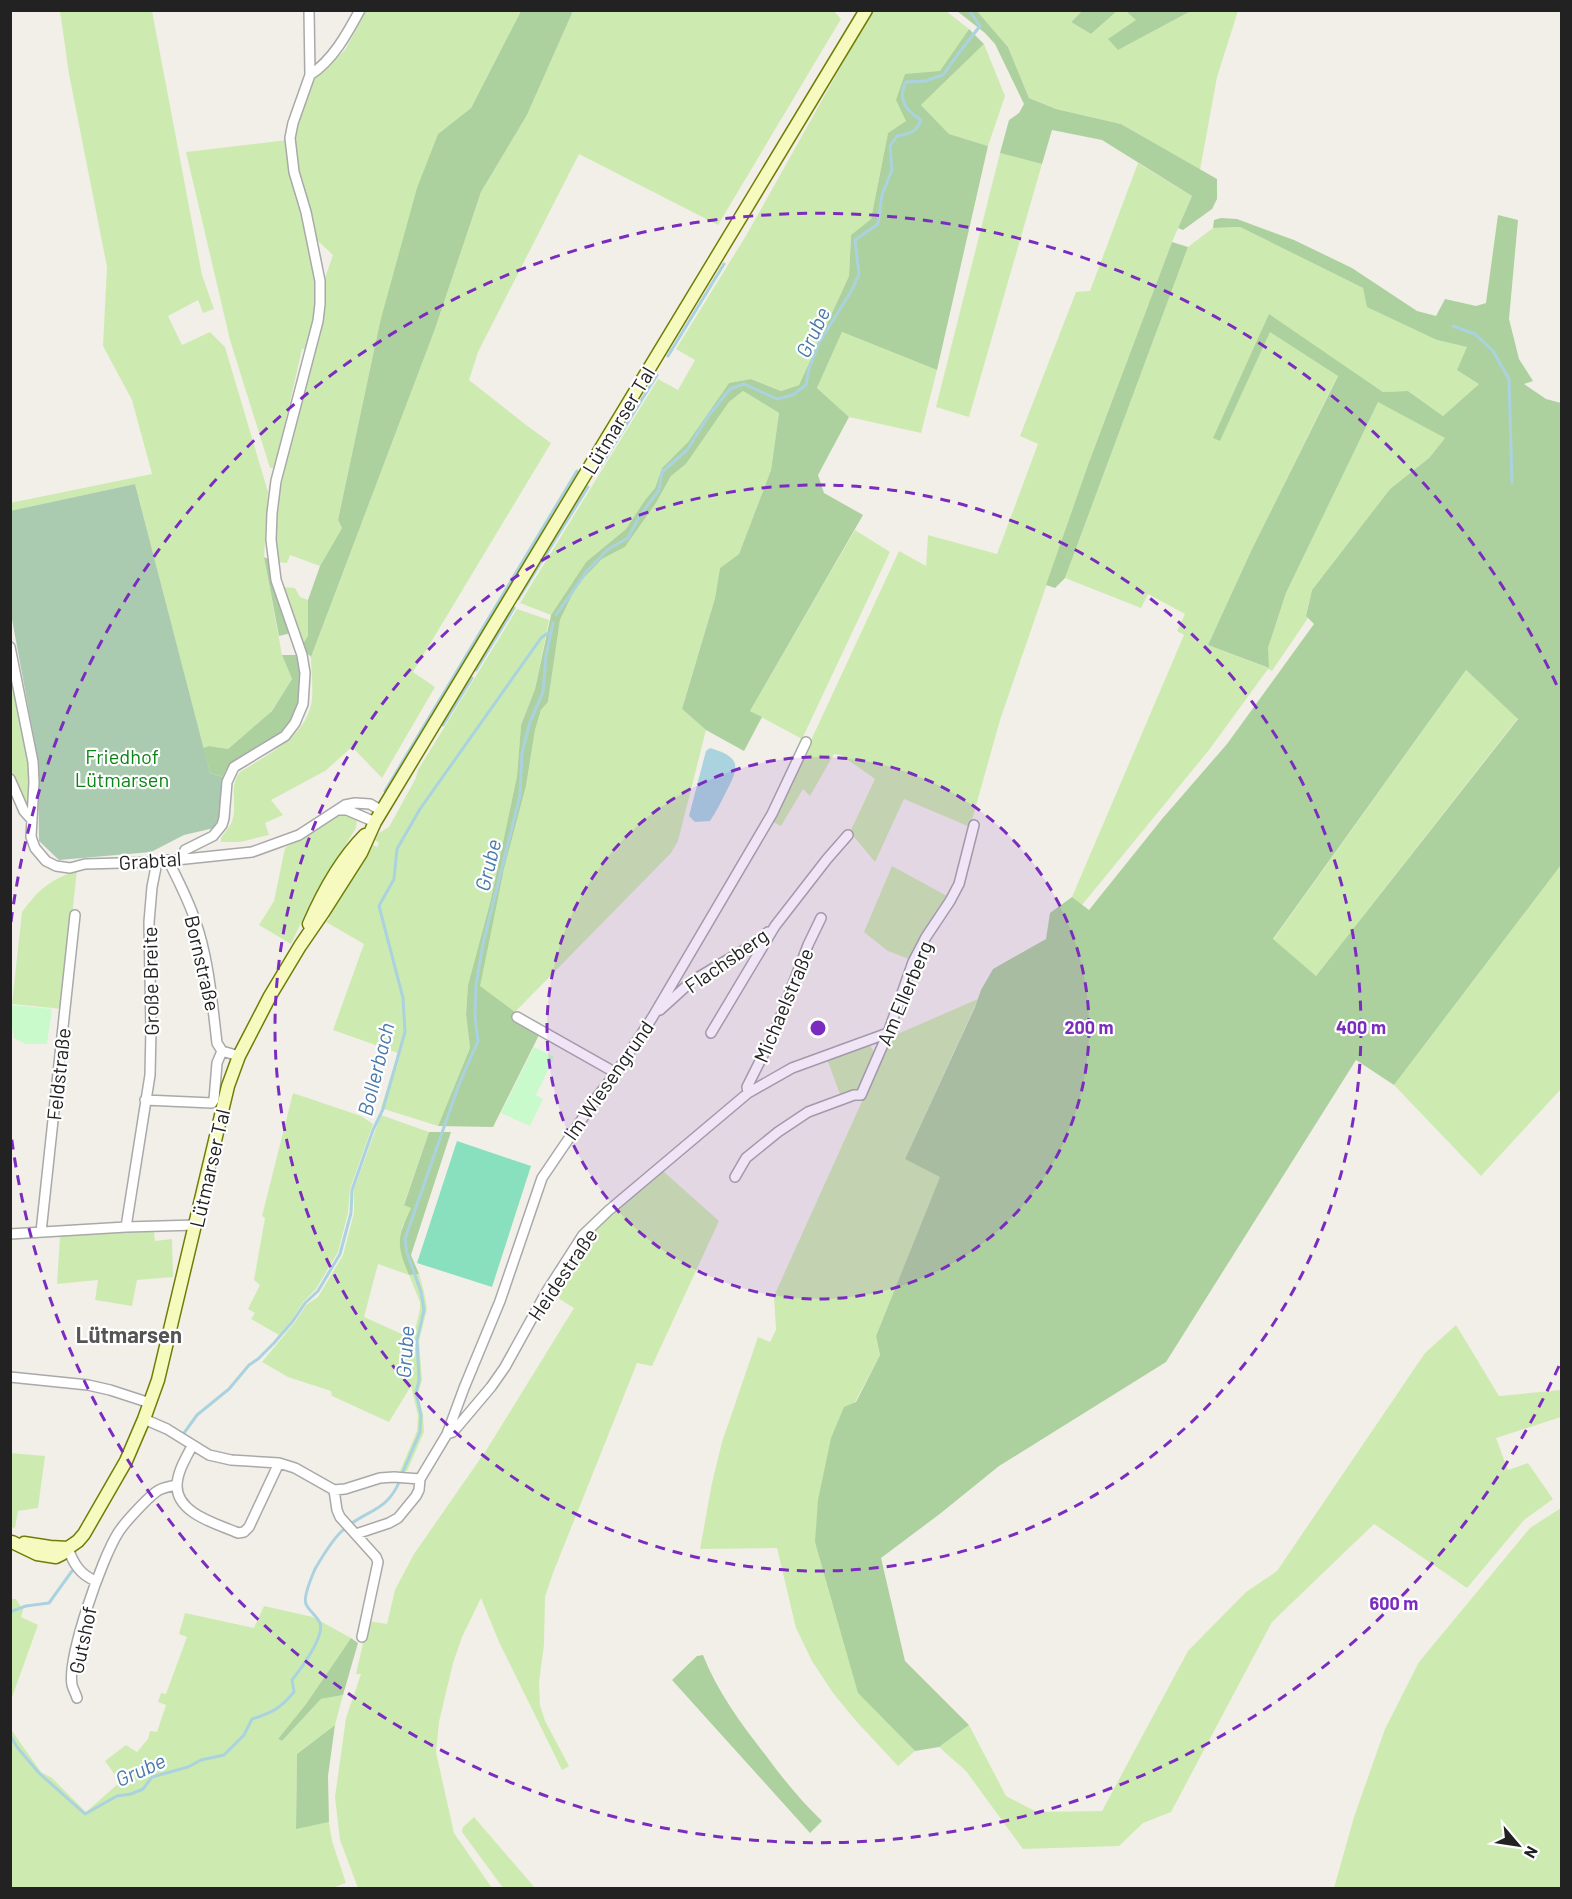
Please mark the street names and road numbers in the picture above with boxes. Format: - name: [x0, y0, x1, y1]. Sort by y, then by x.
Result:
- street label: Lütmarser Tal: [577, 362, 659, 478]
- street label: Grabtal: [118, 846, 182, 874]
- street label: Bornstraße: [180, 913, 226, 1013]
- street label: Flachsberg: [680, 923, 772, 997]
- street label: Große Breite: [137, 926, 163, 1036]
- street label: Am Ellerberg: [871, 937, 937, 1049]
- street label: Michaelstraße: [748, 944, 818, 1066]
- street label: Im Wiesengrund: [558, 1016, 658, 1144]
- street label: Feldstraße: [41, 1027, 75, 1121]
- street label: Lütmarser Tal: [184, 1106, 234, 1230]
- street label: Heidestraße: [522, 1223, 602, 1325]
- street label: Gutshof: [63, 1604, 101, 1676]

